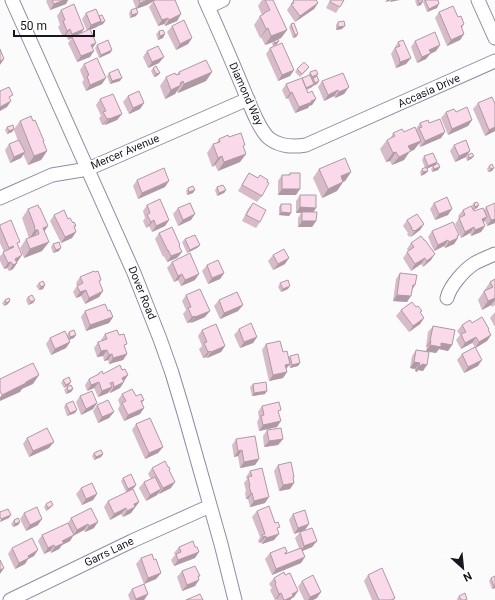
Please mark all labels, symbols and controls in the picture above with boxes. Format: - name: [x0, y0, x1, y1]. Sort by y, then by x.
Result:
- scale bar: [14, 12, 94, 38]
- text: 50 m: [20, 19, 47, 33]
- street label: Diamond Way: [226, 61, 266, 128]
- street label: Accasia Drive: [396, 71, 462, 110]
- street label: Mercer Avenue: [89, 132, 161, 172]
- street label: Dover Road: [125, 265, 159, 321]
- street label: Garrs Lane: [82, 534, 136, 569]
- north arrow: [443, 548, 483, 588]
- text: N: [461, 569, 474, 584]

